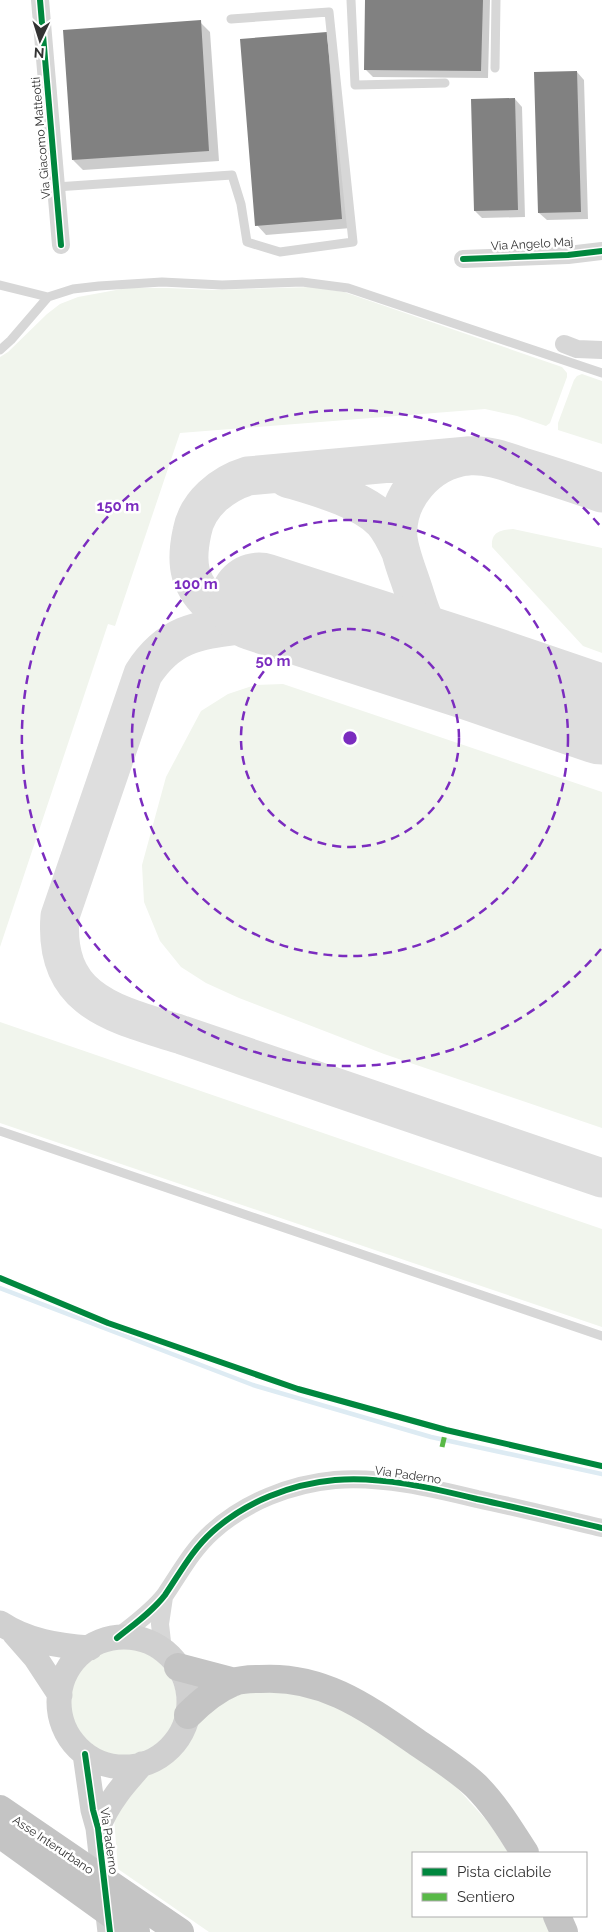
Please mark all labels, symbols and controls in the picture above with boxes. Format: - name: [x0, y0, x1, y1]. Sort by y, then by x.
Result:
- north arrow: [15, 15, 65, 65]
- text: N: [33, 45, 45, 61]
- street label: Via Giacomo Matteotti: [29, 76, 53, 200]
- street label: Via Angelo Maj: [490, 235, 574, 253]
- text: 150 m: [97, 497, 139, 515]
- text: 100 m: [174, 575, 218, 593]
- text: 50 m: [255, 652, 291, 670]
- centre of rings: [341, 729, 359, 747]
- street label: Via Paderno: [374, 1463, 442, 1487]
- street label: Via Paderno: [97, 1807, 121, 1875]
- street label: Asse Interurbano: [10, 1813, 96, 1877]
- legend: [412, 1852, 587, 1917]
- text: Pista ciclabile: [457, 1863, 551, 1881]
- text: Sentiero: [457, 1888, 515, 1906]

